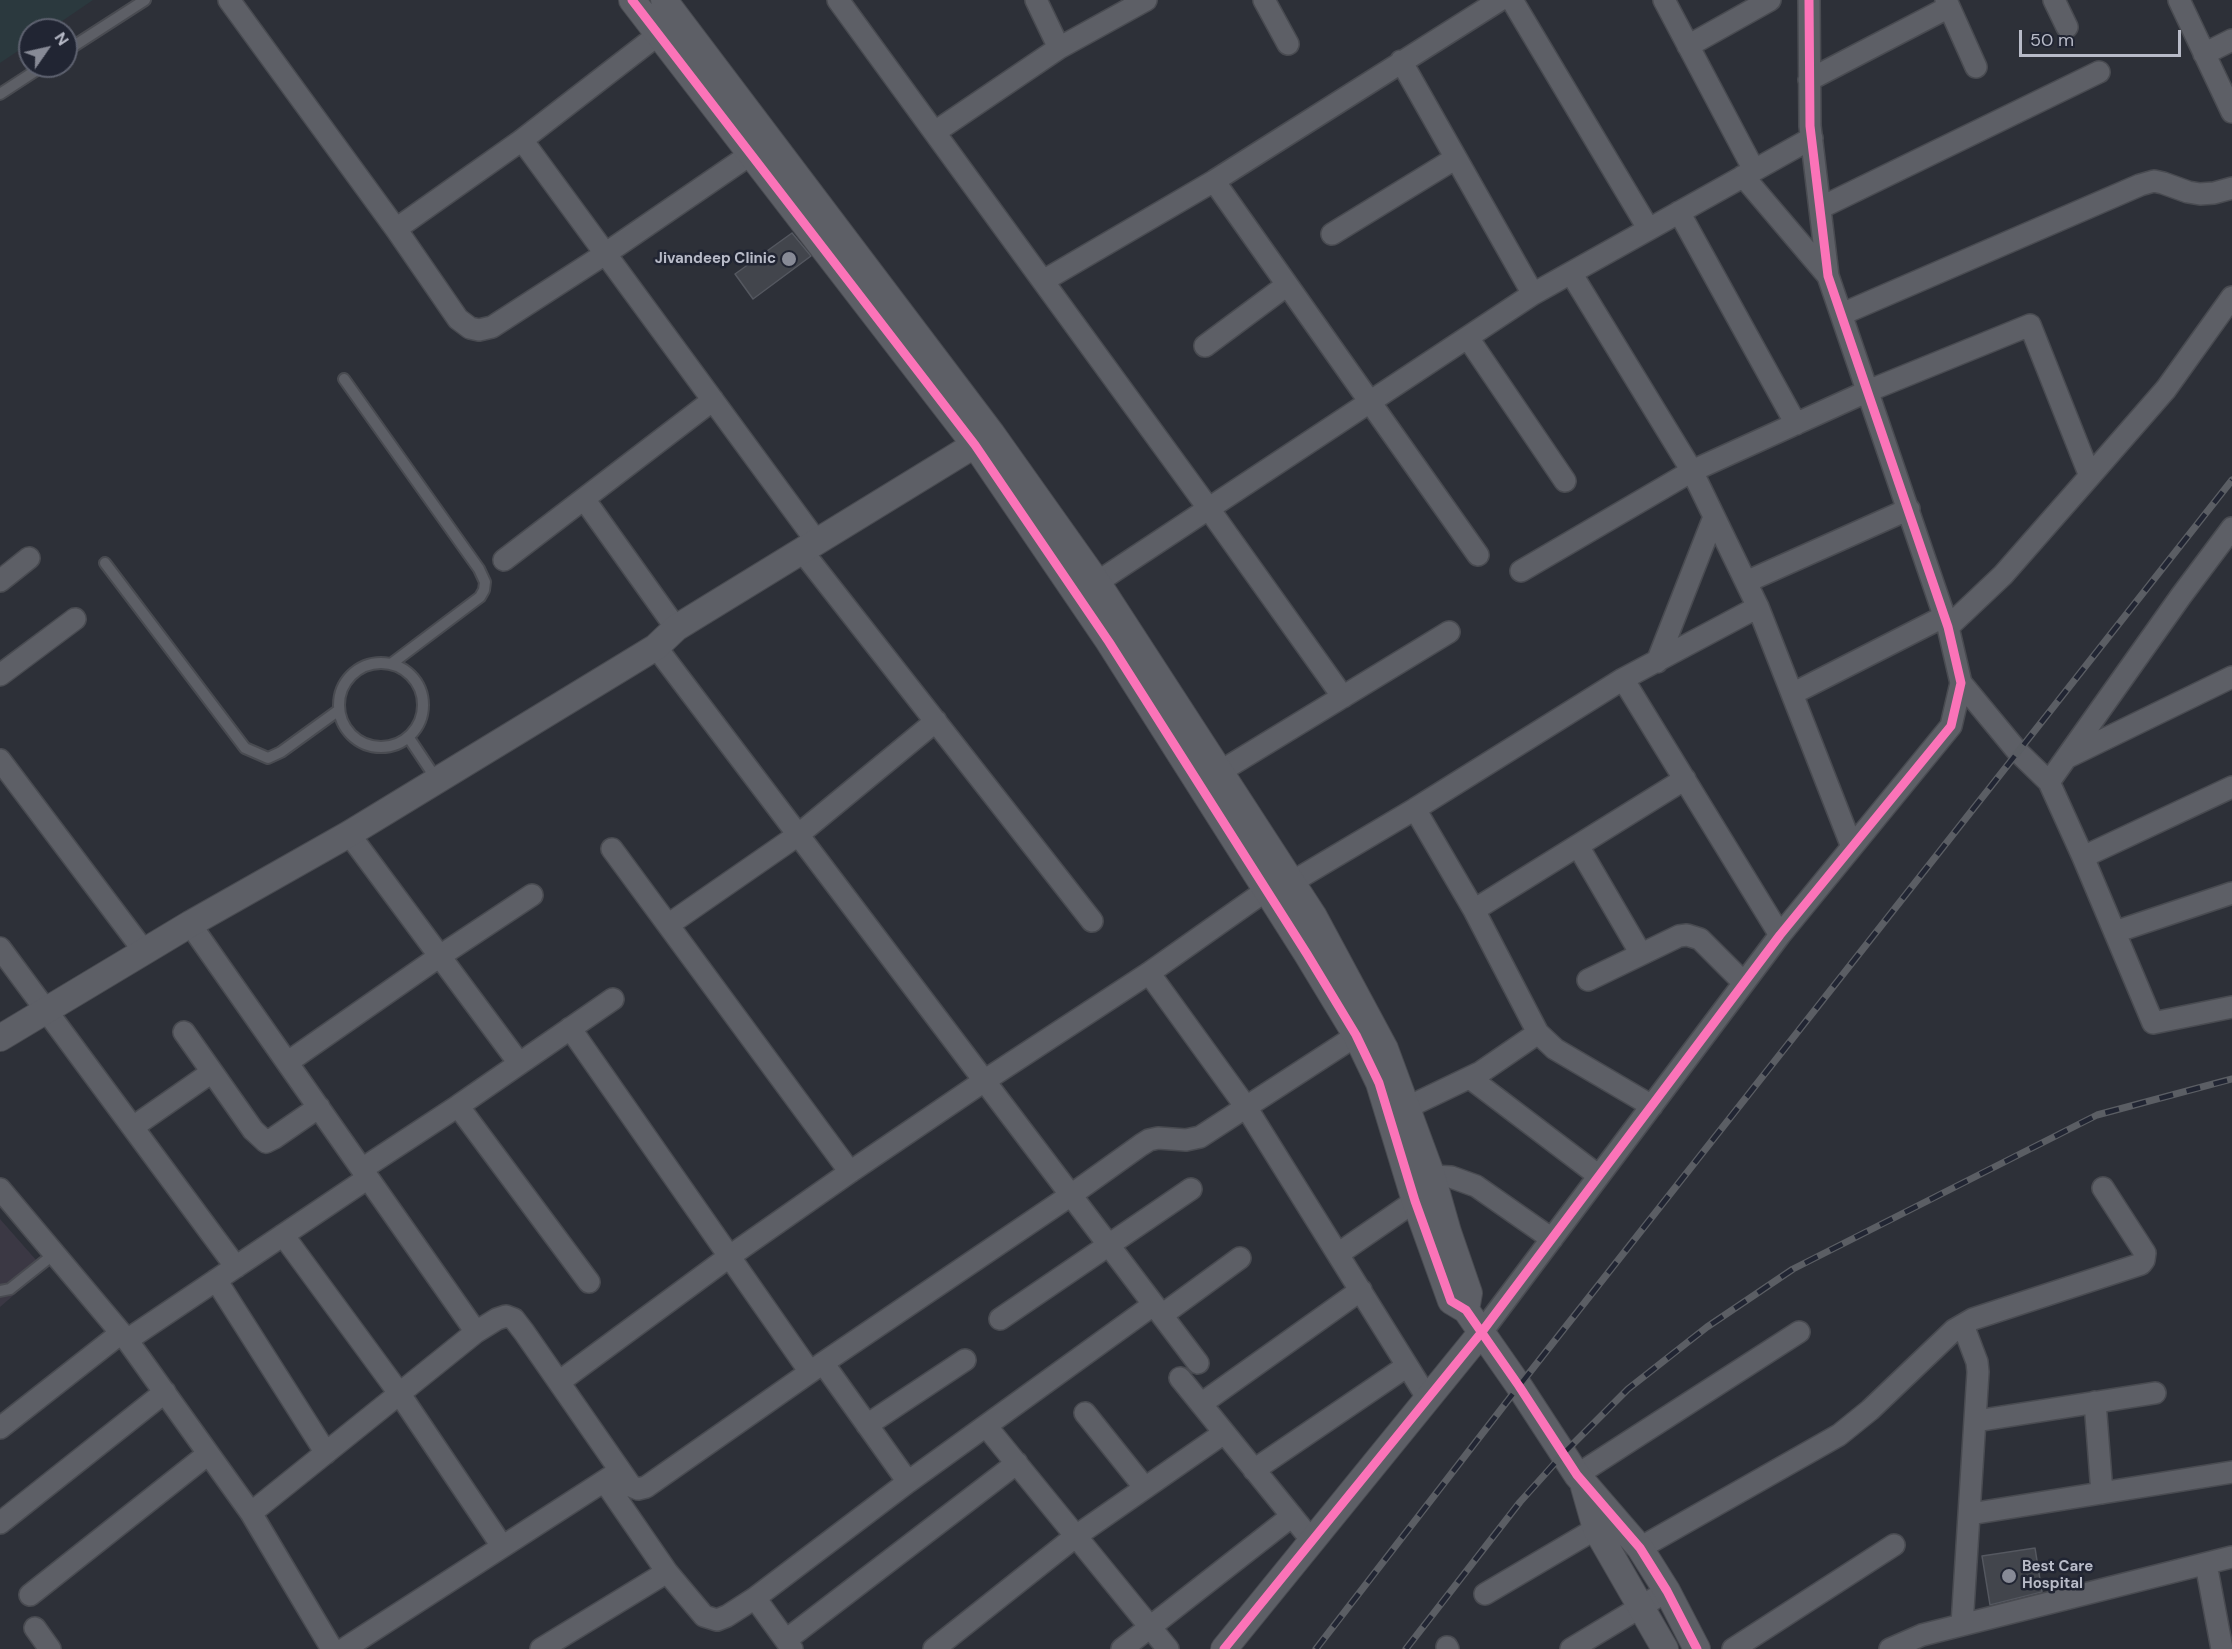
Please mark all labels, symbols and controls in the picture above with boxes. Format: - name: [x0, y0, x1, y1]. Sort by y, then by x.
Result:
- north arrow: [18, 18, 78, 78]
- scale bar: [2022, 18, 2184, 56]
- text: N: [50, 28, 74, 49]
- text: 50 m: [2030, 28, 2074, 52]
- place label: Jivandeep Clinic: [655, 250, 776, 268]
- marker: Jivandeep Clinic: [780, 250, 798, 268]
- place label: Best Care Hospital: [2022, 1558, 2093, 1593]
- marker: Best Care Hospital: [2000, 1567, 2018, 1585]

